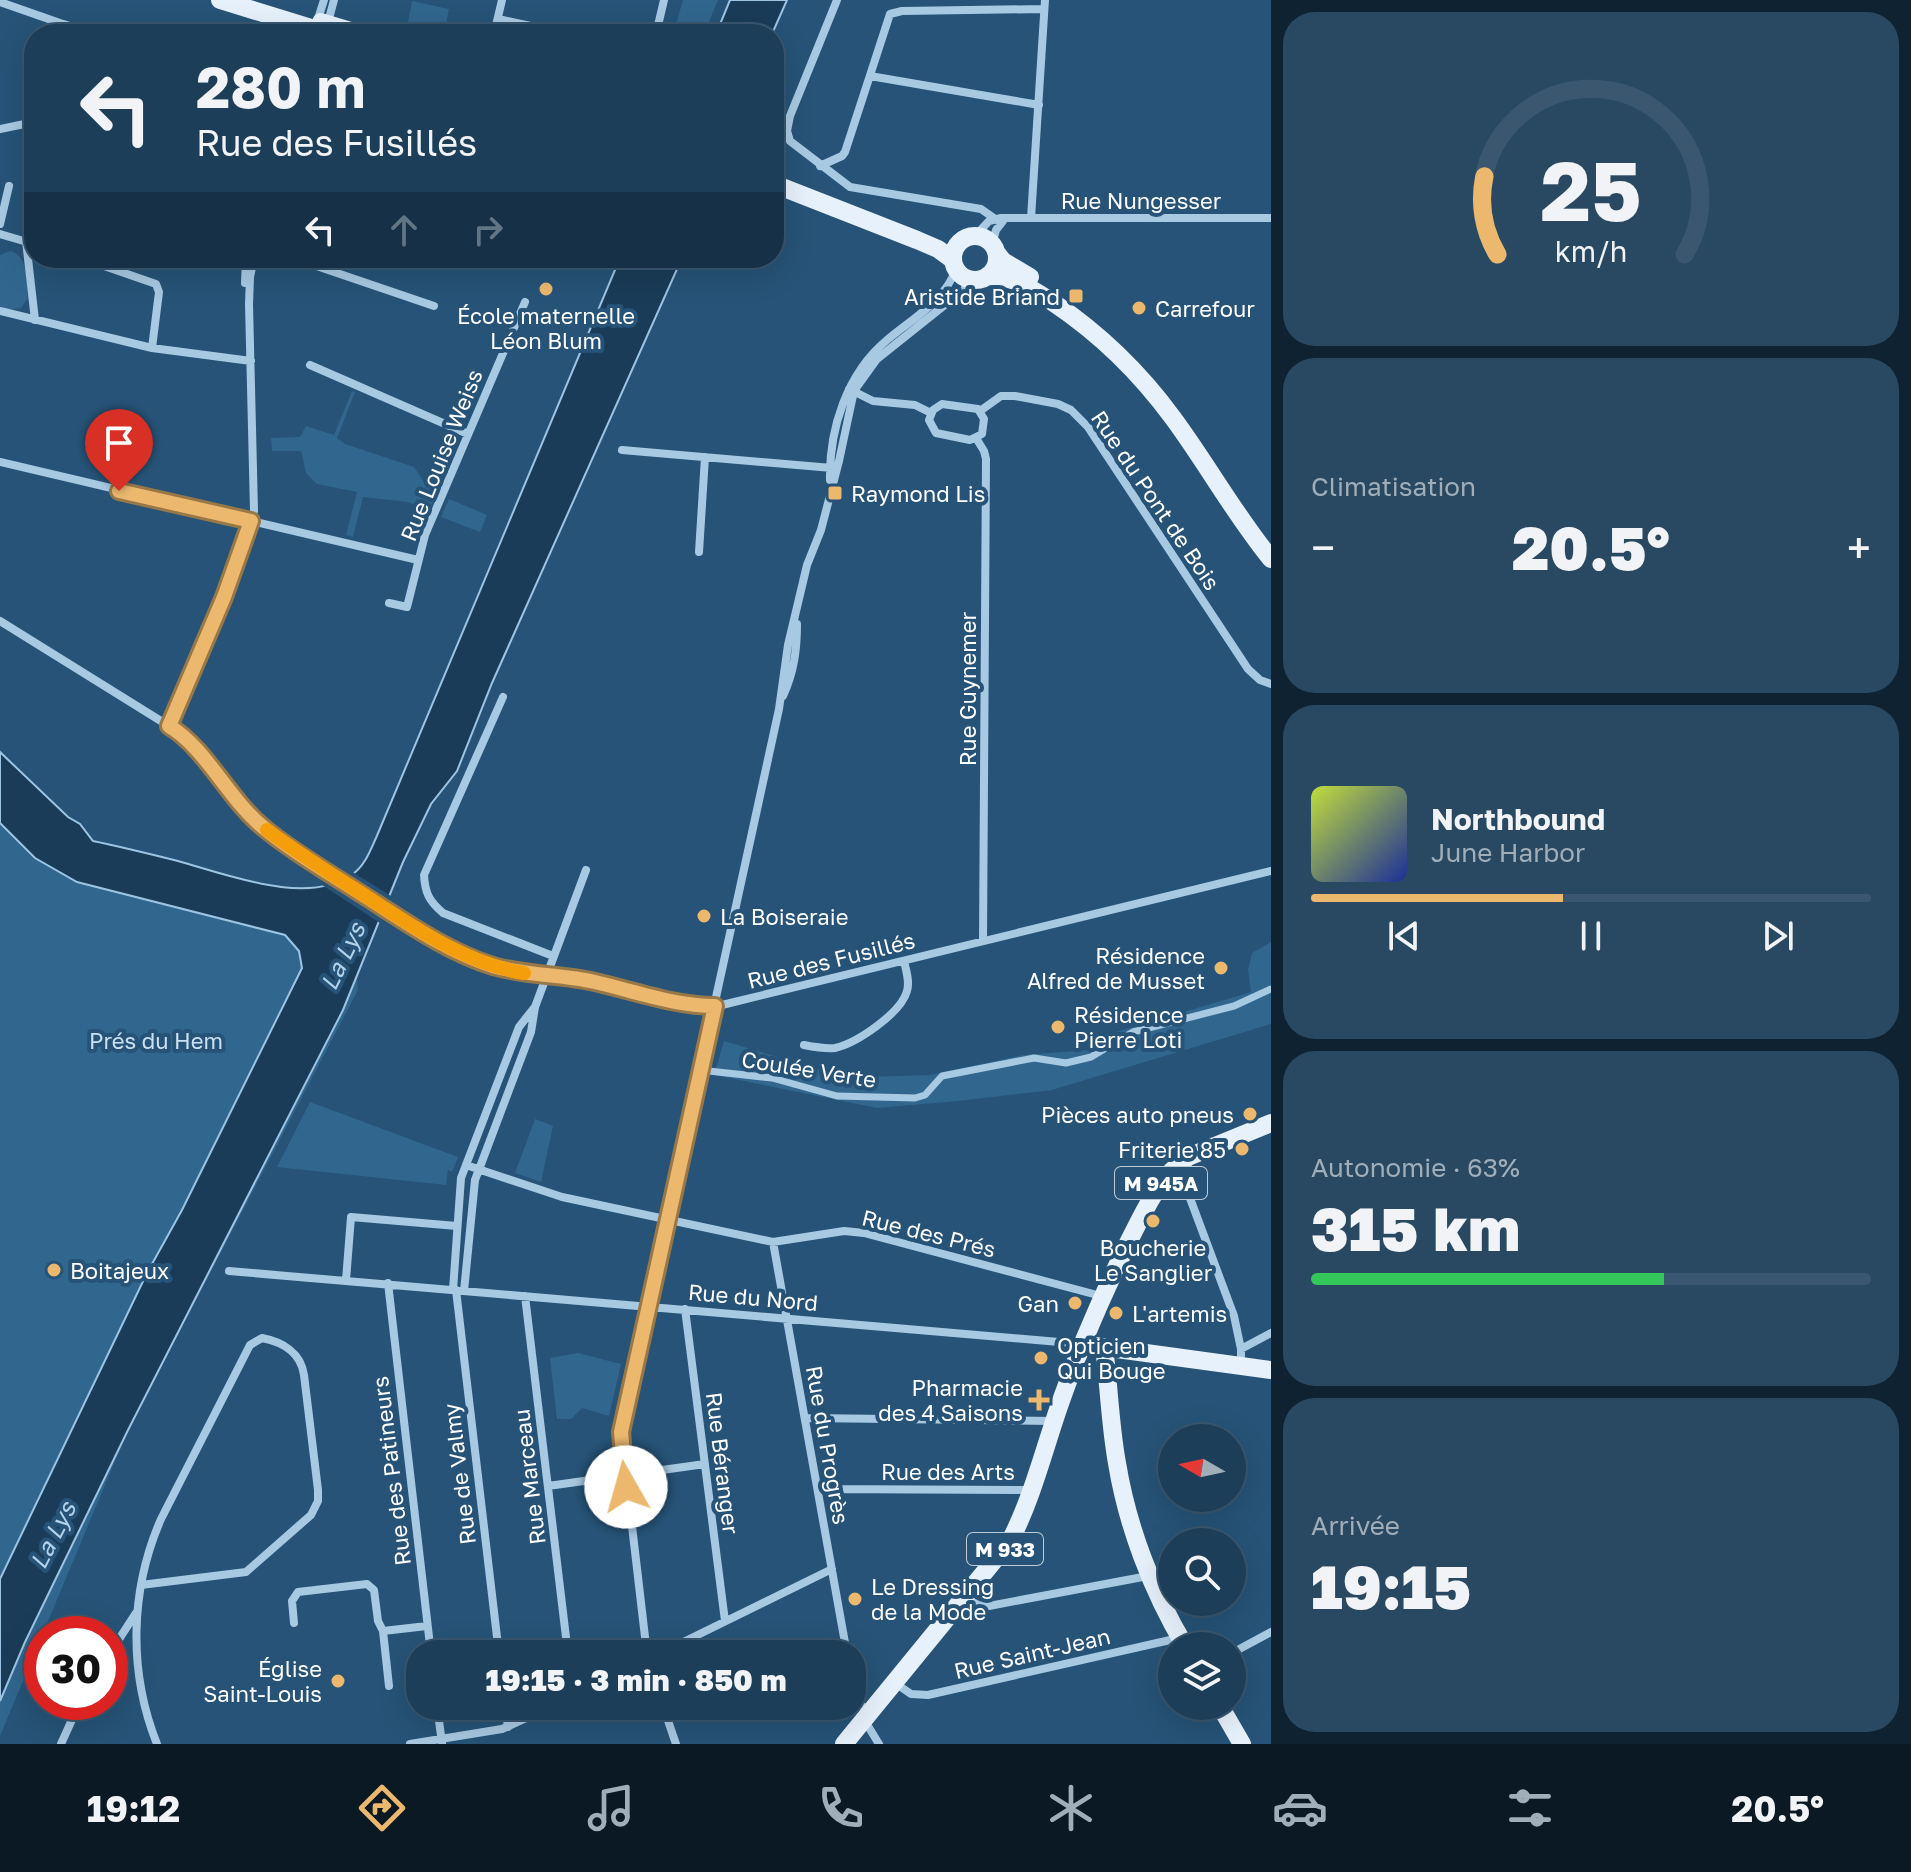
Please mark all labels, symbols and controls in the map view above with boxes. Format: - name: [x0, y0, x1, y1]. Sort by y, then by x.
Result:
- text: 280 m: [196, 53, 365, 120]
- icon: left: [64, 56, 168, 160]
- text: Rue des Fusillés: [196, 121, 477, 164]
- text: 25: [1540, 139, 1642, 239]
- street label: Rue Nungesser: [1061, 187, 1222, 214]
- icon: left: [298, 208, 342, 252]
- icon: ahead: [382, 208, 426, 252]
- icon: right: [466, 208, 510, 252]
- text: km/h: [1555, 234, 1627, 268]
- marker: École maternelle Léon Blum: [537, 280, 555, 298]
- place label: Aristide Briand: [904, 283, 1060, 310]
- marker: Aristide Briand: [1067, 287, 1085, 305]
- place label: Carrefour: [1155, 295, 1255, 322]
- marker: Carrefour: [1130, 299, 1148, 317]
- place label: École maternelle Léon Blum: [457, 302, 635, 354]
- street label: Rue Louise Weiss: [394, 365, 488, 545]
- street label: Rue du Pont de Bois: [1086, 405, 1226, 595]
- pin: [85, 409, 153, 491]
- icon: arrive: [97, 421, 141, 465]
- text: Climatisation: [1311, 471, 1476, 502]
- place label: Raymond Lis: [851, 480, 985, 507]
- marker: Raymond Lis: [826, 484, 844, 502]
- text: 20.5°: [1512, 511, 1670, 583]
- text: −: [1311, 521, 1335, 574]
- text: +: [1847, 521, 1871, 574]
- street label: Rue Guynemer: [954, 611, 981, 766]
- text: Northbound: [1431, 801, 1605, 837]
- text: June Harbor: [1431, 837, 1585, 868]
- place label: La Boiseraie: [720, 903, 848, 930]
- marker: La Boiseraie: [695, 907, 713, 925]
- icon: previous: [1382, 914, 1426, 958]
- icon: pause: [1569, 914, 1613, 958]
- icon: next: [1756, 914, 1800, 958]
- water label: La Lys: [313, 916, 372, 995]
- street label: Rue des Fusillés: [744, 926, 918, 994]
- place label: Résidence Alfred de Musset: [1027, 942, 1205, 994]
- marker: Résidence Alfred de Musset: [1212, 959, 1230, 977]
- place label: Résidence Pierre Loti: [1074, 1001, 1184, 1053]
- marker: Résidence Pierre Loti: [1049, 1018, 1067, 1036]
- park label: Prés du Hem: [89, 1027, 223, 1054]
- street label: Coulée Verte: [740, 1045, 878, 1093]
- place label: Pièces auto pneus: [1041, 1101, 1234, 1128]
- marker: Pièces auto pneus: [1241, 1105, 1259, 1123]
- place label: Friterie 85: [1118, 1136, 1226, 1163]
- marker: Friterie 85: [1233, 1140, 1251, 1158]
- text: Autonomie · 63%: [1311, 1152, 1520, 1183]
- road number: M 945A: [1115, 1167, 1207, 1199]
- text: 315 km: [1311, 1192, 1520, 1264]
- street label: Rue des Prés: [859, 1203, 999, 1263]
- marker: Boucherie Le Sanglier: [1144, 1212, 1162, 1230]
- place label: Boucherie Le Sanglier: [1094, 1234, 1213, 1286]
- place label: Boitajeux: [70, 1257, 169, 1284]
- marker: Boitajeux: [45, 1261, 63, 1279]
- street label: Rue du Nord: [687, 1278, 819, 1316]
- place label: Gan: [1018, 1290, 1059, 1317]
- marker: Gan: [1066, 1294, 1084, 1312]
- place label: L'artemis: [1132, 1300, 1227, 1327]
- marker: L'artemis: [1107, 1304, 1125, 1322]
- place label: Opticien Qui Bouge: [1057, 1332, 1166, 1384]
- marker: Opticien Qui Bouge: [1032, 1349, 1050, 1367]
- street label: Rue du Progrès: [801, 1364, 855, 1526]
- place label: Pharmacie des 4 Saisons: [878, 1374, 1023, 1426]
- street label: Rue des Patineurs: [366, 1375, 416, 1567]
- street label: Rue Béranger: [701, 1390, 745, 1536]
- marker: Pharmacie des 4 Saisons: [1030, 1391, 1048, 1409]
- street label: Rue de Valmy: [437, 1402, 481, 1546]
- street label: Rue Marceau: [507, 1408, 551, 1546]
- north arrow: [1158, 1424, 1246, 1512]
- map controls: [1158, 1424, 1246, 1720]
- position arrow: [584, 1445, 668, 1529]
- street label: Rue des Arts: [881, 1458, 1015, 1485]
- water label: La Lys: [23, 1495, 83, 1574]
- text: Arrivée: [1311, 1510, 1400, 1541]
- button: search: [1158, 1528, 1246, 1616]
- road number: M 933: [967, 1533, 1043, 1565]
- text: 19:15: [1311, 1550, 1471, 1622]
- place label: Le Dressing de la Mode: [871, 1573, 994, 1625]
- marker: Le Dressing de la Mode: [846, 1590, 864, 1608]
- speed limit sign: 30: [24, 1616, 128, 1720]
- street label: Rue Saint-Jean: [951, 1622, 1113, 1684]
- button: layers: [1158, 1632, 1246, 1720]
- place label: Église Saint-Louis: [203, 1655, 322, 1707]
- text: 19:15 · 3 min · 850 m: [486, 1662, 787, 1698]
- marker: Église Saint-Louis: [329, 1672, 347, 1690]
- icon: directions: [354, 1780, 410, 1836]
- icon: music: [583, 1780, 639, 1836]
- icon: phone: [813, 1780, 869, 1836]
- icon: climate: [1043, 1780, 1099, 1836]
- icon: car: [1272, 1780, 1328, 1836]
- icon: filters: [1502, 1780, 1558, 1836]
- text: 19:12: [87, 1787, 180, 1830]
- text: 20.5°: [1731, 1787, 1824, 1830]

